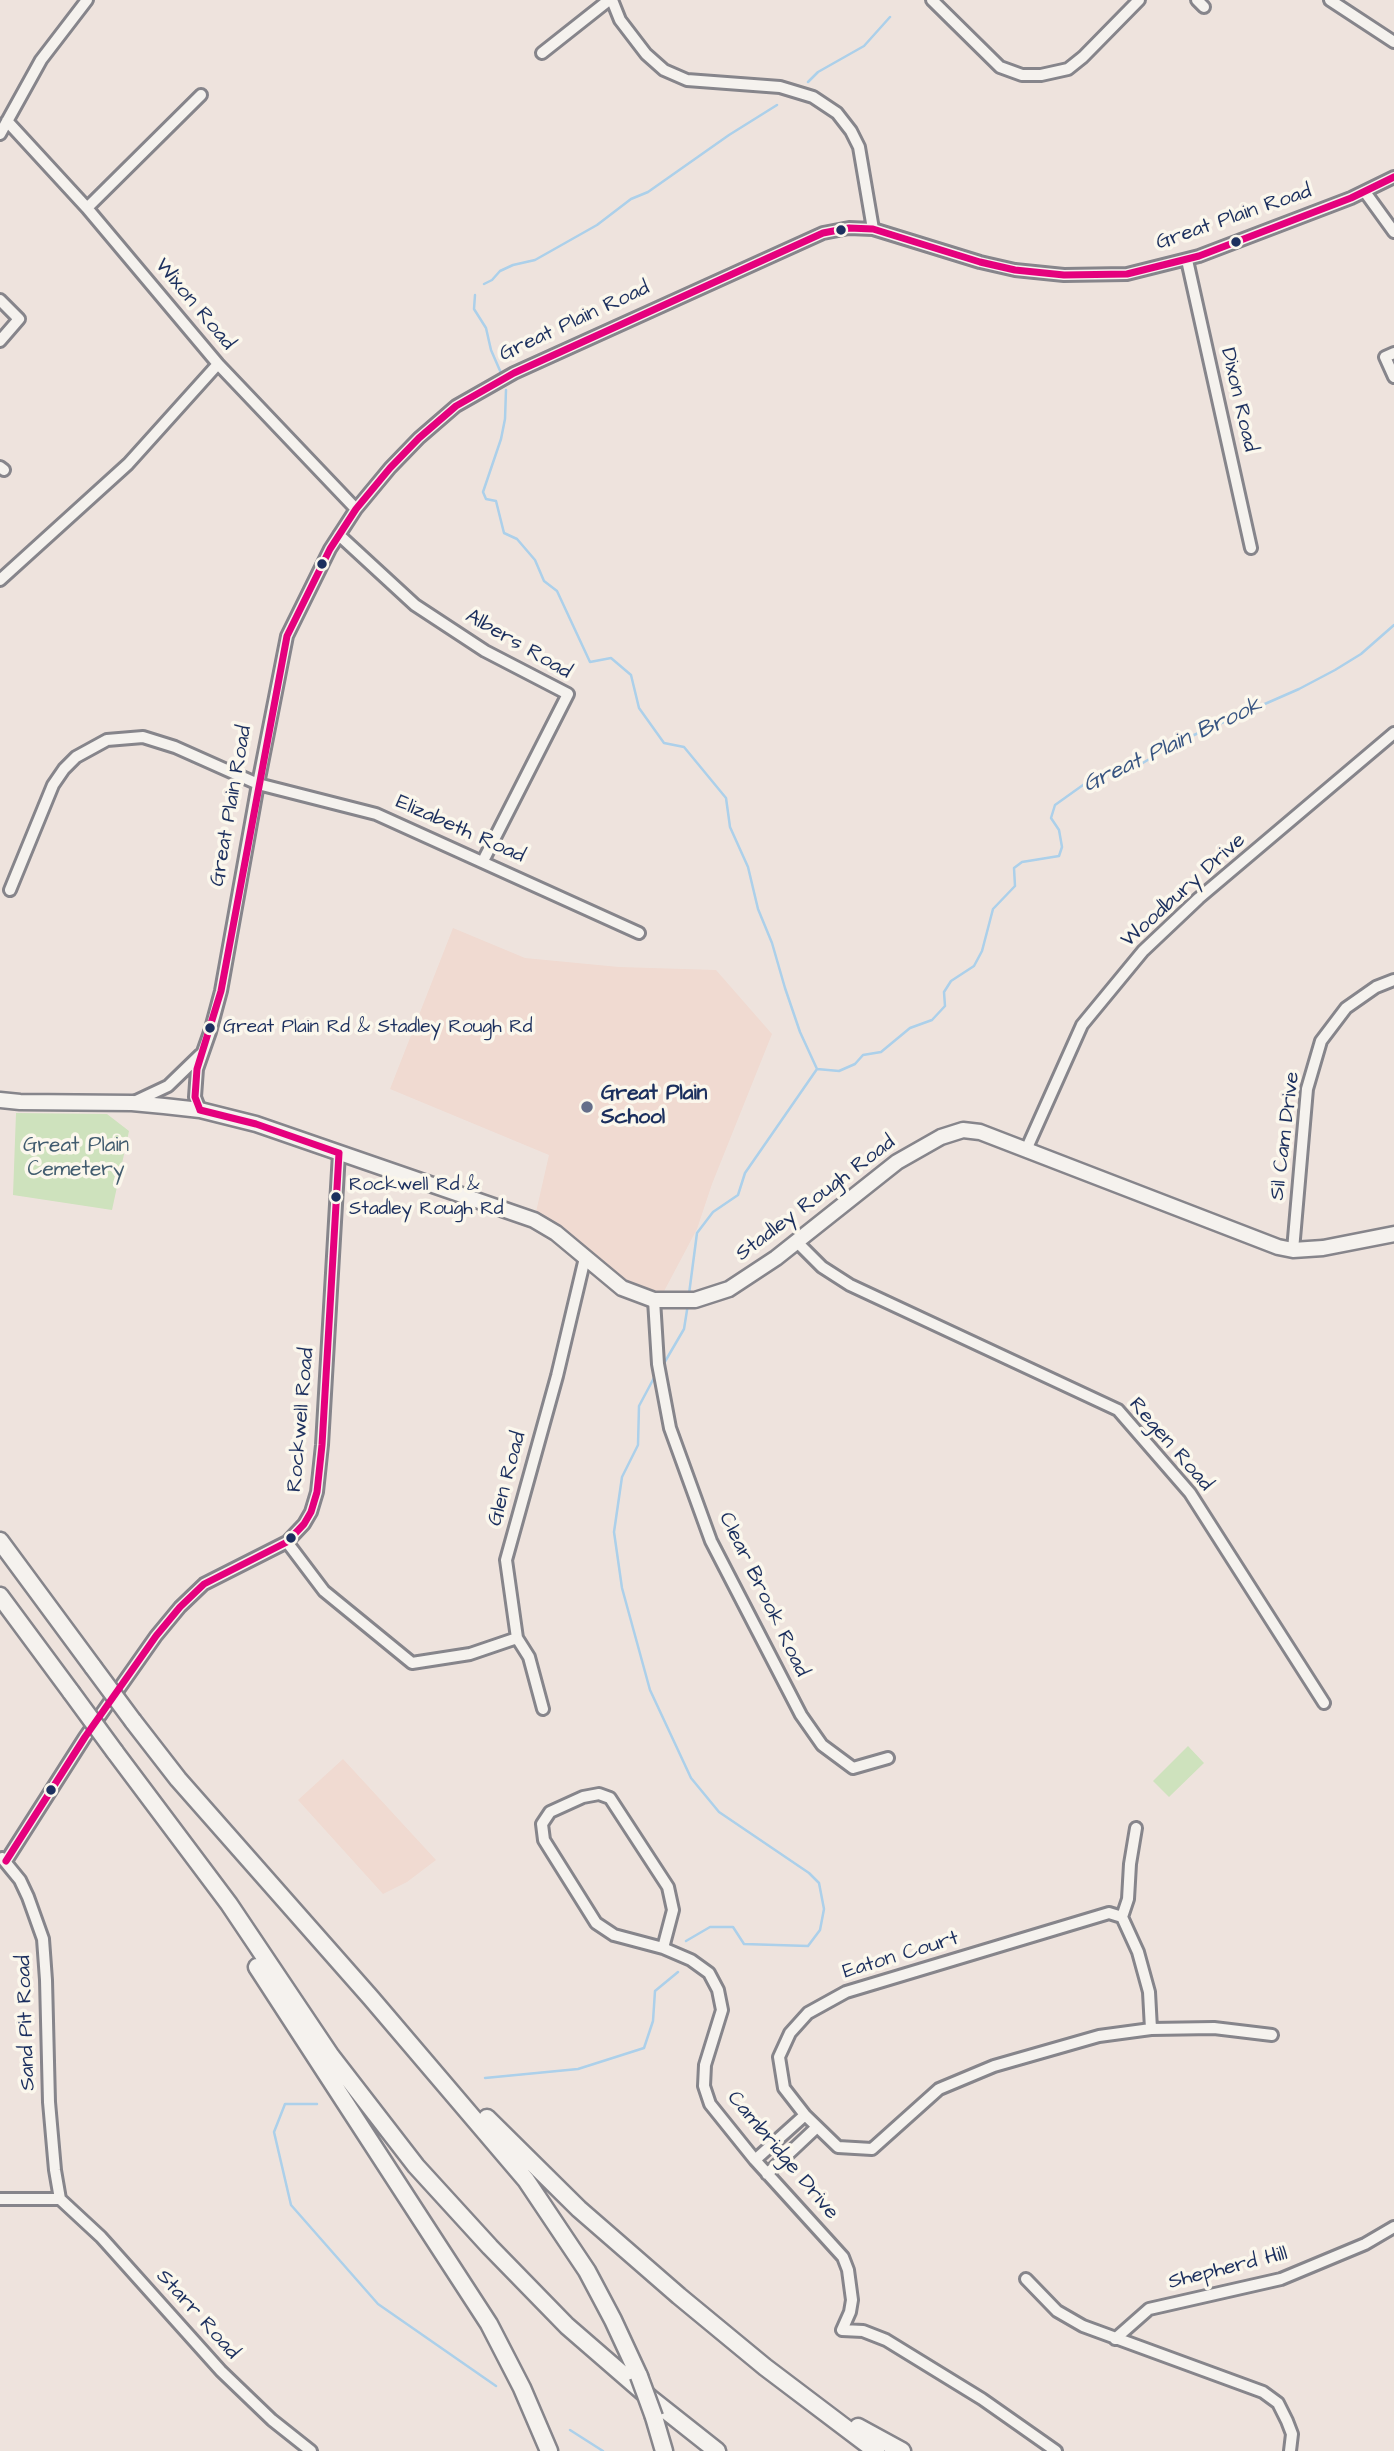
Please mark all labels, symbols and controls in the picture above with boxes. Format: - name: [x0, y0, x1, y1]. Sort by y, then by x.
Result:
- street label: Great Plain Road: [1153, 180, 1315, 256]
- unlabelled marker: [834, 223, 848, 237]
- unlabelled marker: [1229, 235, 1243, 249]
- street label: Wixon Road: [148, 254, 240, 356]
- street label: Great Plain Road: [496, 276, 654, 368]
- street label: Dixon Road: [1214, 346, 1262, 454]
- unlabelled marker: [315, 557, 329, 571]
- street label: Albers Road: [460, 604, 576, 686]
- water label: Great Plain Brook: [1079, 692, 1267, 800]
- street label: Great Plain Road: [205, 724, 259, 888]
- street label: Elizabeth Road: [392, 790, 528, 870]
- street label: Woodbury Drive: [1117, 829, 1251, 953]
- place label: Great Plain Rd & Stadley Rough Rd: [223, 1017, 532, 1039]
- marker: Great Plain Rd & Stadley Rough Rd: [203, 1021, 217, 1035]
- street label: Sil Cam Drive: [1266, 1070, 1306, 1202]
- place label: Great Plain School: [601, 1082, 707, 1132]
- marker: Great Plain School: [579, 1099, 595, 1115]
- street label: Stadley Rough Road: [731, 1131, 901, 1267]
- park label: Great Plain Cemetery: [23, 1134, 129, 1184]
- place label: Rockwell Rd & Stadley Rough Rd: [349, 1175, 504, 1219]
- marker: Rockwell Rd & Stadley Rough Rd: [329, 1190, 343, 1204]
- street label: Rockwell Road: [283, 1347, 321, 1493]
- street label: Regen Road: [1123, 1393, 1217, 1497]
- street label: Glen Road: [483, 1429, 533, 1529]
- street label: Clear Brook Road: [712, 1509, 814, 1681]
- unlabelled marker: [284, 1531, 298, 1545]
- unlabelled marker: [44, 1783, 58, 1797]
- street label: Eaton Court: [840, 1926, 962, 1986]
- street label: Sand Pit Road: [12, 1955, 42, 2091]
- street label: Cambridge Drive: [721, 2086, 843, 2226]
- street label: Shepherd Hill: [1166, 2242, 1290, 2296]
- street label: Starr Road: [150, 2265, 244, 2365]

